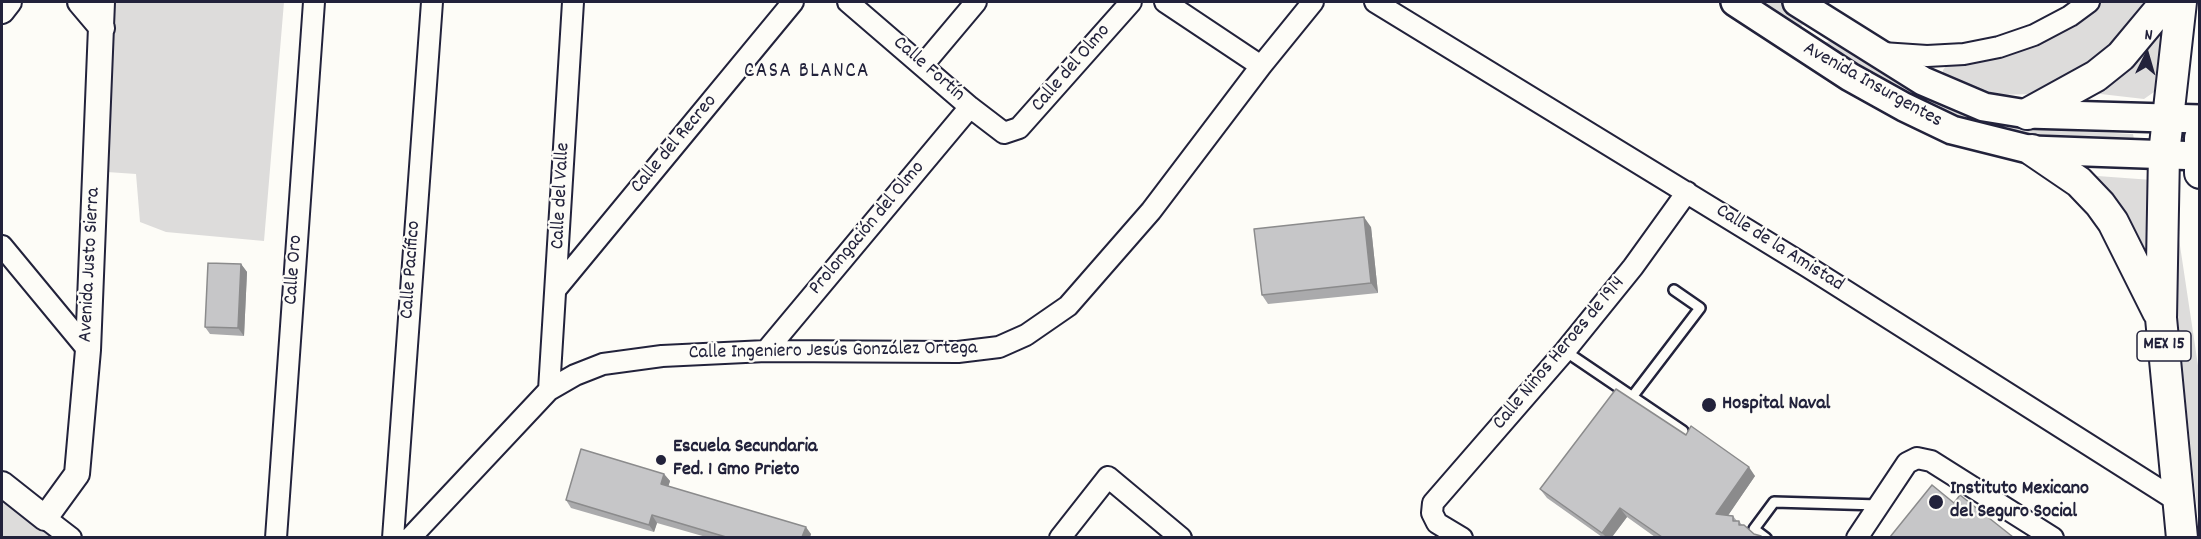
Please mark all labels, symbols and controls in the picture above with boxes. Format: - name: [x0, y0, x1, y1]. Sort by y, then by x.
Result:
- street label: Calle del Olmo: [1027, 20, 1117, 118]
- north arrow: [2117, 24, 2177, 84]
- text: N: [2144, 24, 2154, 47]
- street label: Calle Fortín: [887, 32, 969, 108]
- street label: Avenida Insurgentes: [1798, 38, 1946, 134]
- district label: CASA BLANCA: [744, 60, 870, 86]
- street label: Calle del Recreo: [627, 91, 723, 199]
- street label: Calle del Valle: [547, 142, 577, 250]
- street label: Prolongación del Olmo: [805, 157, 931, 301]
- street label: Avenida Justo Sierra: [75, 187, 107, 343]
- street label: Calle de la Amistad: [1711, 200, 1847, 298]
- street label: Calle Pacífico: [397, 220, 427, 320]
- street label: Calle Oro: [281, 234, 309, 306]
- street label: Calle Niños Heroes de 1914: [1489, 272, 1631, 436]
- road number: MEX 15: [2137, 331, 2191, 361]
- street label: Calle Ingeniero Jesús González Ortega: [688, 337, 978, 367]
- place label: Hospital Naval: [1722, 393, 1830, 417]
- marker: Hospital Naval: [1700, 396, 1718, 414]
- place label: Escuela Secundaria Fed. 1 Gmo Prieto: [673, 436, 817, 483]
- marker: Escuela Secundaria Fed. 1 Gmo Prieto: [654, 453, 668, 467]
- place label: Instituto Mexicano del Seguro Social: [1950, 478, 2089, 525]
- marker: Instituto Mexicano del Seguro Social: [1927, 493, 1945, 511]

